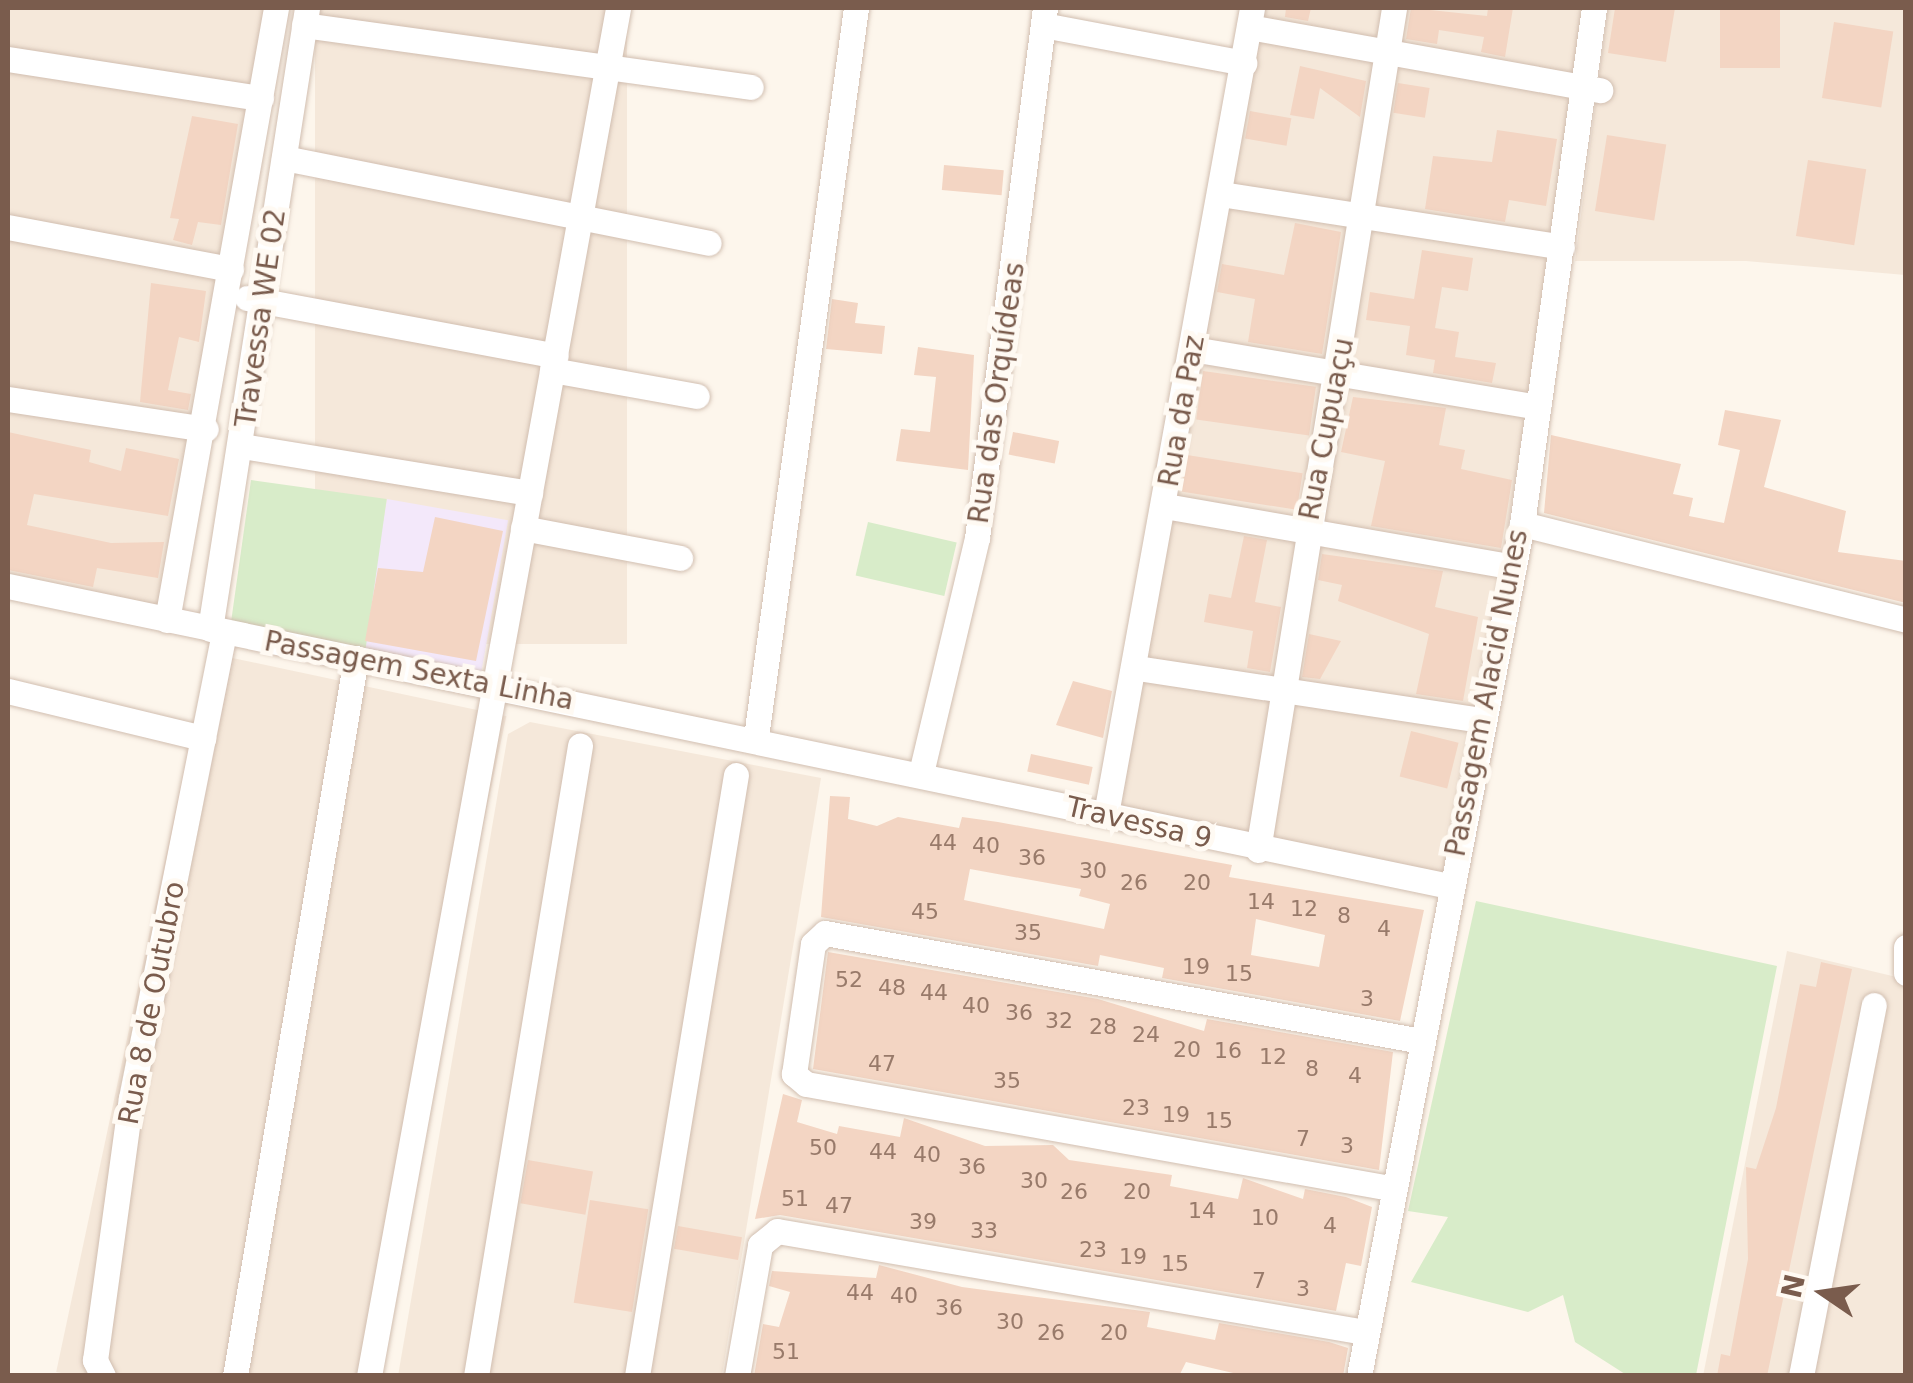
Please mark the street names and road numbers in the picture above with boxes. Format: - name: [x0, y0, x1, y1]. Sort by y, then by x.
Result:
- street label: Travessa WE 02: [229, 206, 293, 430]
- street label: Rua das Orquídeas: [962, 260, 1032, 526]
- street label: Rua da Paz: [1152, 333, 1212, 489]
- street label: Rua Cupuaçu: [1293, 335, 1361, 523]
- street label: Passagem Alacid Nunes: [1439, 527, 1535, 859]
- street label: Passagem Sexta Linha: [261, 625, 577, 717]
- street label: Travessa 9: [1063, 790, 1215, 856]
- street label: Rua 8 de Outubro: [112, 879, 192, 1127]

